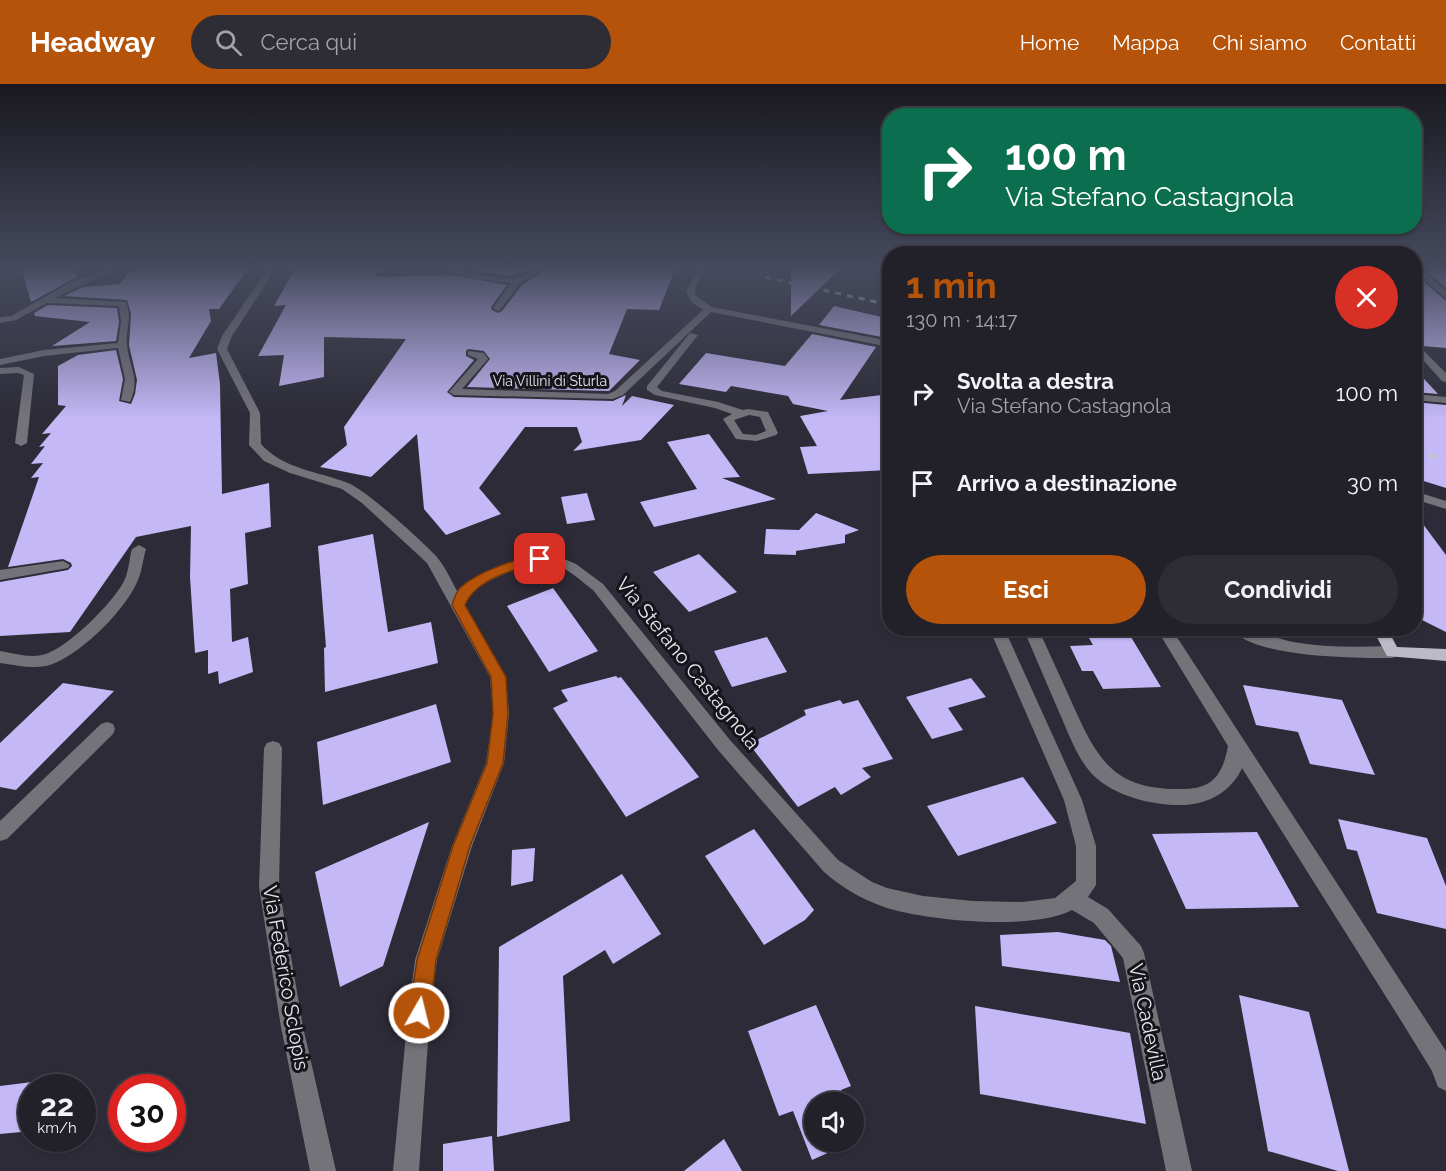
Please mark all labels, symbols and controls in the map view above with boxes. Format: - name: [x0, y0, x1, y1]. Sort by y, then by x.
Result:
- search box: [191, 15, 611, 69]
- text: Headway: [30, 26, 155, 59]
- icon: search: [212, 26, 245, 59]
- text: Cerca qui: [260, 29, 357, 55]
- text: Home: [1020, 30, 1079, 55]
- text: Mappa: [1112, 30, 1179, 55]
- text: Chi siamo: [1212, 30, 1307, 55]
- text: Contatti: [1340, 30, 1416, 55]
- text: 100 m: [1005, 131, 1127, 180]
- icon: right: [906, 132, 984, 210]
- text: Via Stefano Castagnola: [1005, 181, 1294, 212]
- text: 1 min: [906, 264, 997, 306]
- button: close: [1335, 266, 1398, 329]
- text: 130 m · 14:17: [906, 308, 1017, 332]
- text: Svolta a destra: [957, 368, 1114, 394]
- street label: Via Villini di Sturla: [493, 373, 607, 389]
- icon: right: [906, 377, 939, 410]
- text: 100 m: [1336, 380, 1398, 406]
- text: Via Stefano Castagnola: [957, 394, 1171, 418]
- icon: arrive: [906, 467, 939, 500]
- text: Arrivo a destinazione: [957, 470, 1177, 496]
- text: 30 m: [1347, 470, 1398, 496]
- pin: [514, 533, 565, 584]
- icon: arrive: [523, 542, 556, 575]
- button: Esci: [906, 555, 1146, 624]
- button: Condividi: [1158, 555, 1398, 624]
- street label: Via Stefano Castagnola: [611, 572, 765, 754]
- street label: Via Federico Sclopis: [258, 884, 314, 1072]
- street label: Via Cadevilla: [1124, 961, 1172, 1083]
- position arrow: [387, 981, 451, 1045]
- speed limit sign: 30: [108, 1074, 186, 1152]
- text: 22: [40, 1088, 74, 1123]
- map controls: [804, 1092, 864, 1152]
- button: sound: [804, 1092, 864, 1152]
- text: km/h: [37, 1119, 77, 1137]

